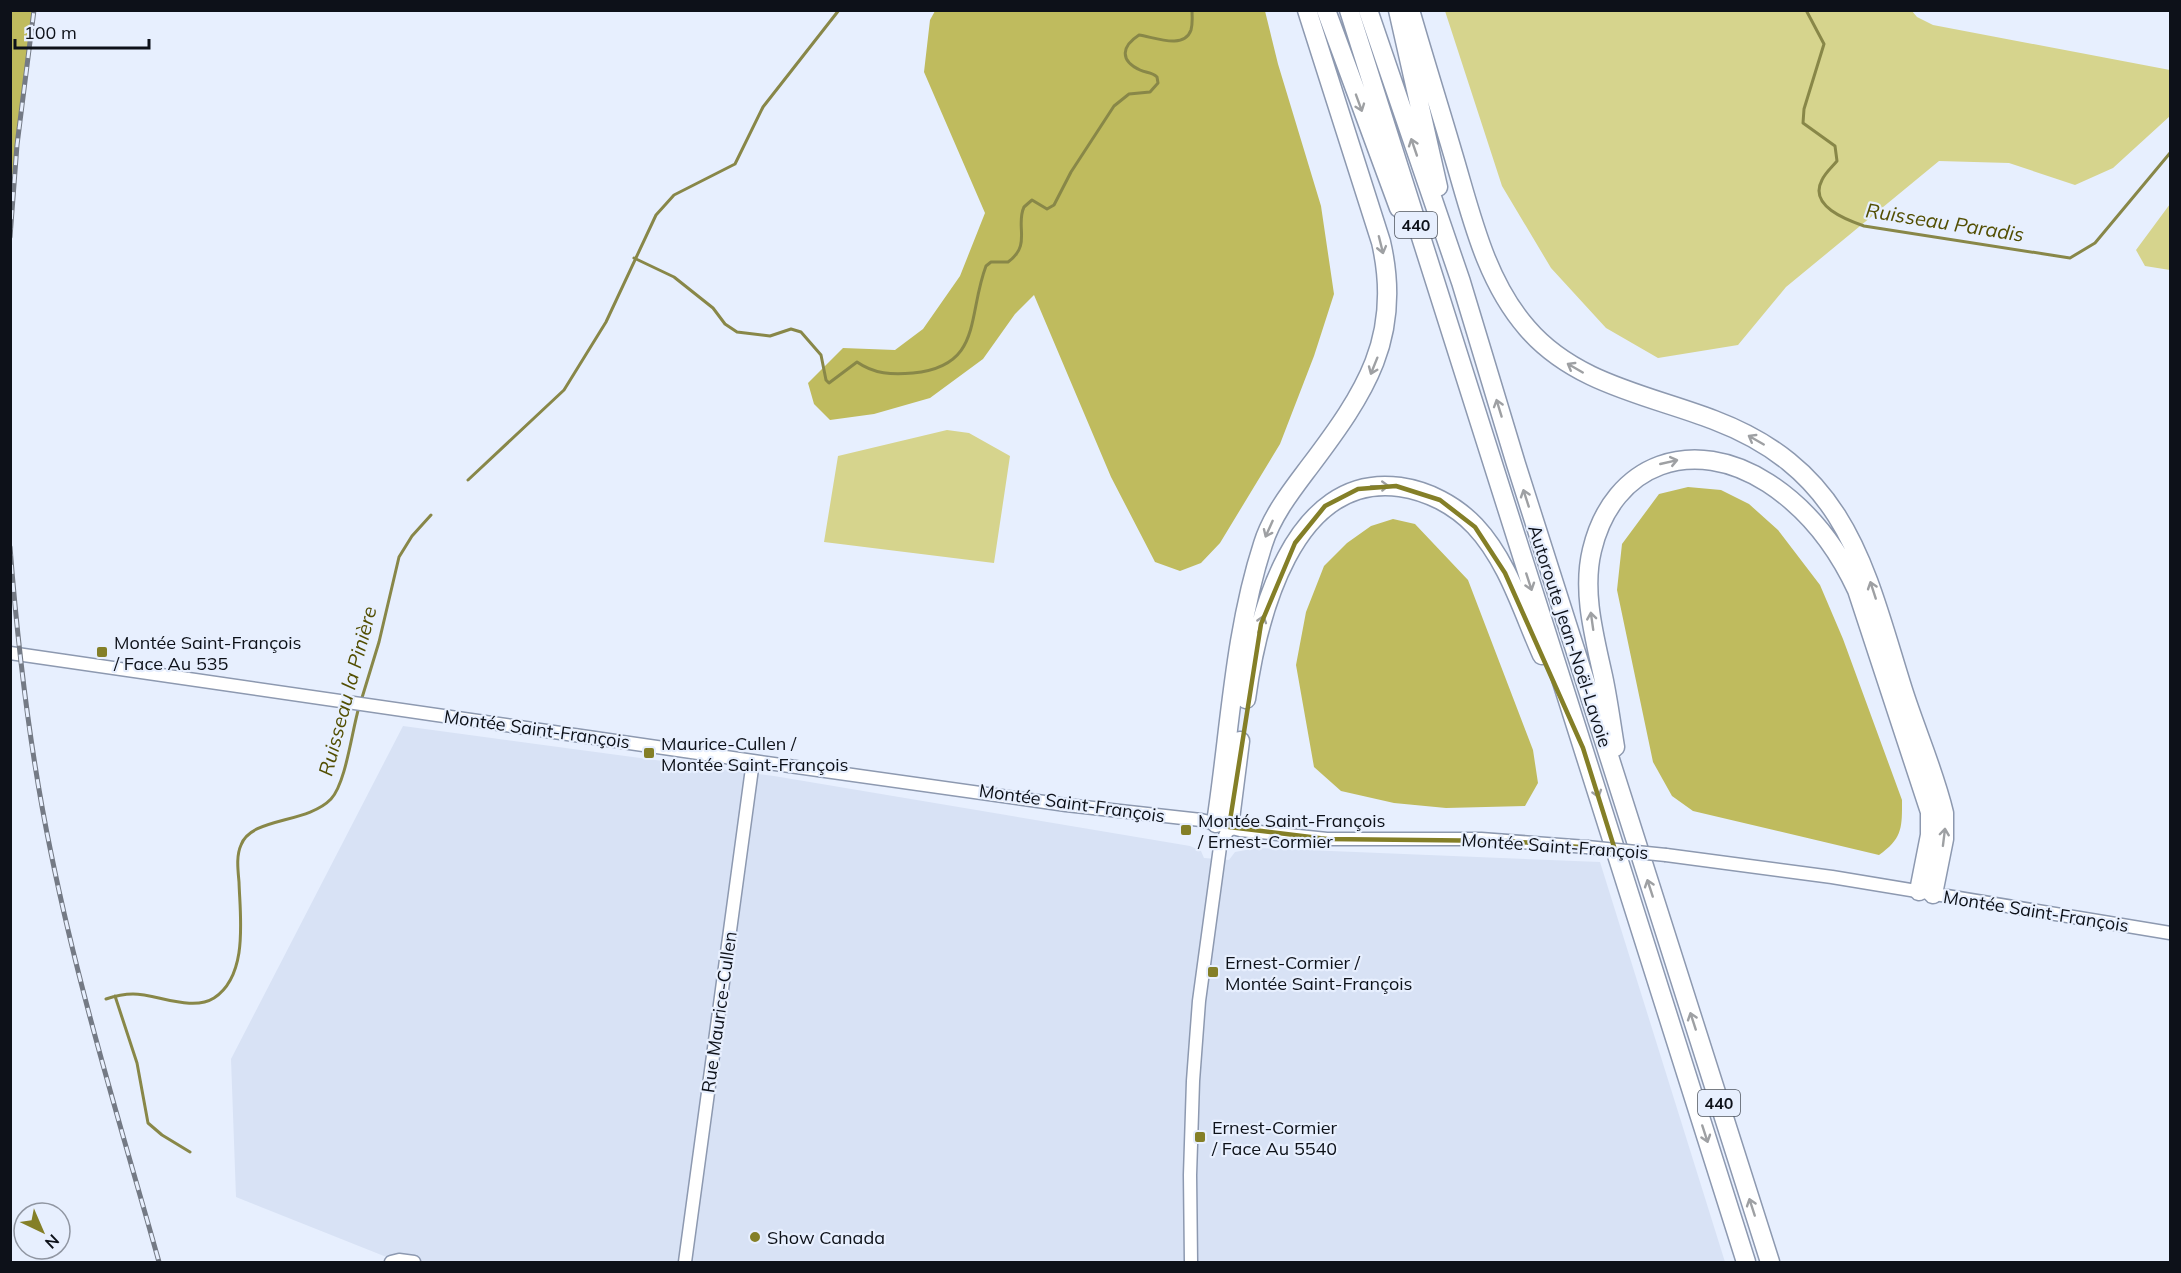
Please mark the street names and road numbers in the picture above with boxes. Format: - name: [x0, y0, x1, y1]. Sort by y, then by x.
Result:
- road number: 440: [1395, 212, 1437, 238]
- street label: Autoroute Jean-Noël-Lavoie: [1523, 522, 1617, 750]
- street label: Montée Saint-François: [443, 705, 631, 753]
- street label: Montée Saint-François: [978, 779, 1166, 827]
- street label: Montée Saint-François: [1461, 828, 1649, 864]
- street label: Montée Saint-François: [1942, 885, 2130, 937]
- street label: Rue Maurice-Cullen: [696, 930, 742, 1094]
- road number: 440: [1698, 1090, 1740, 1116]

